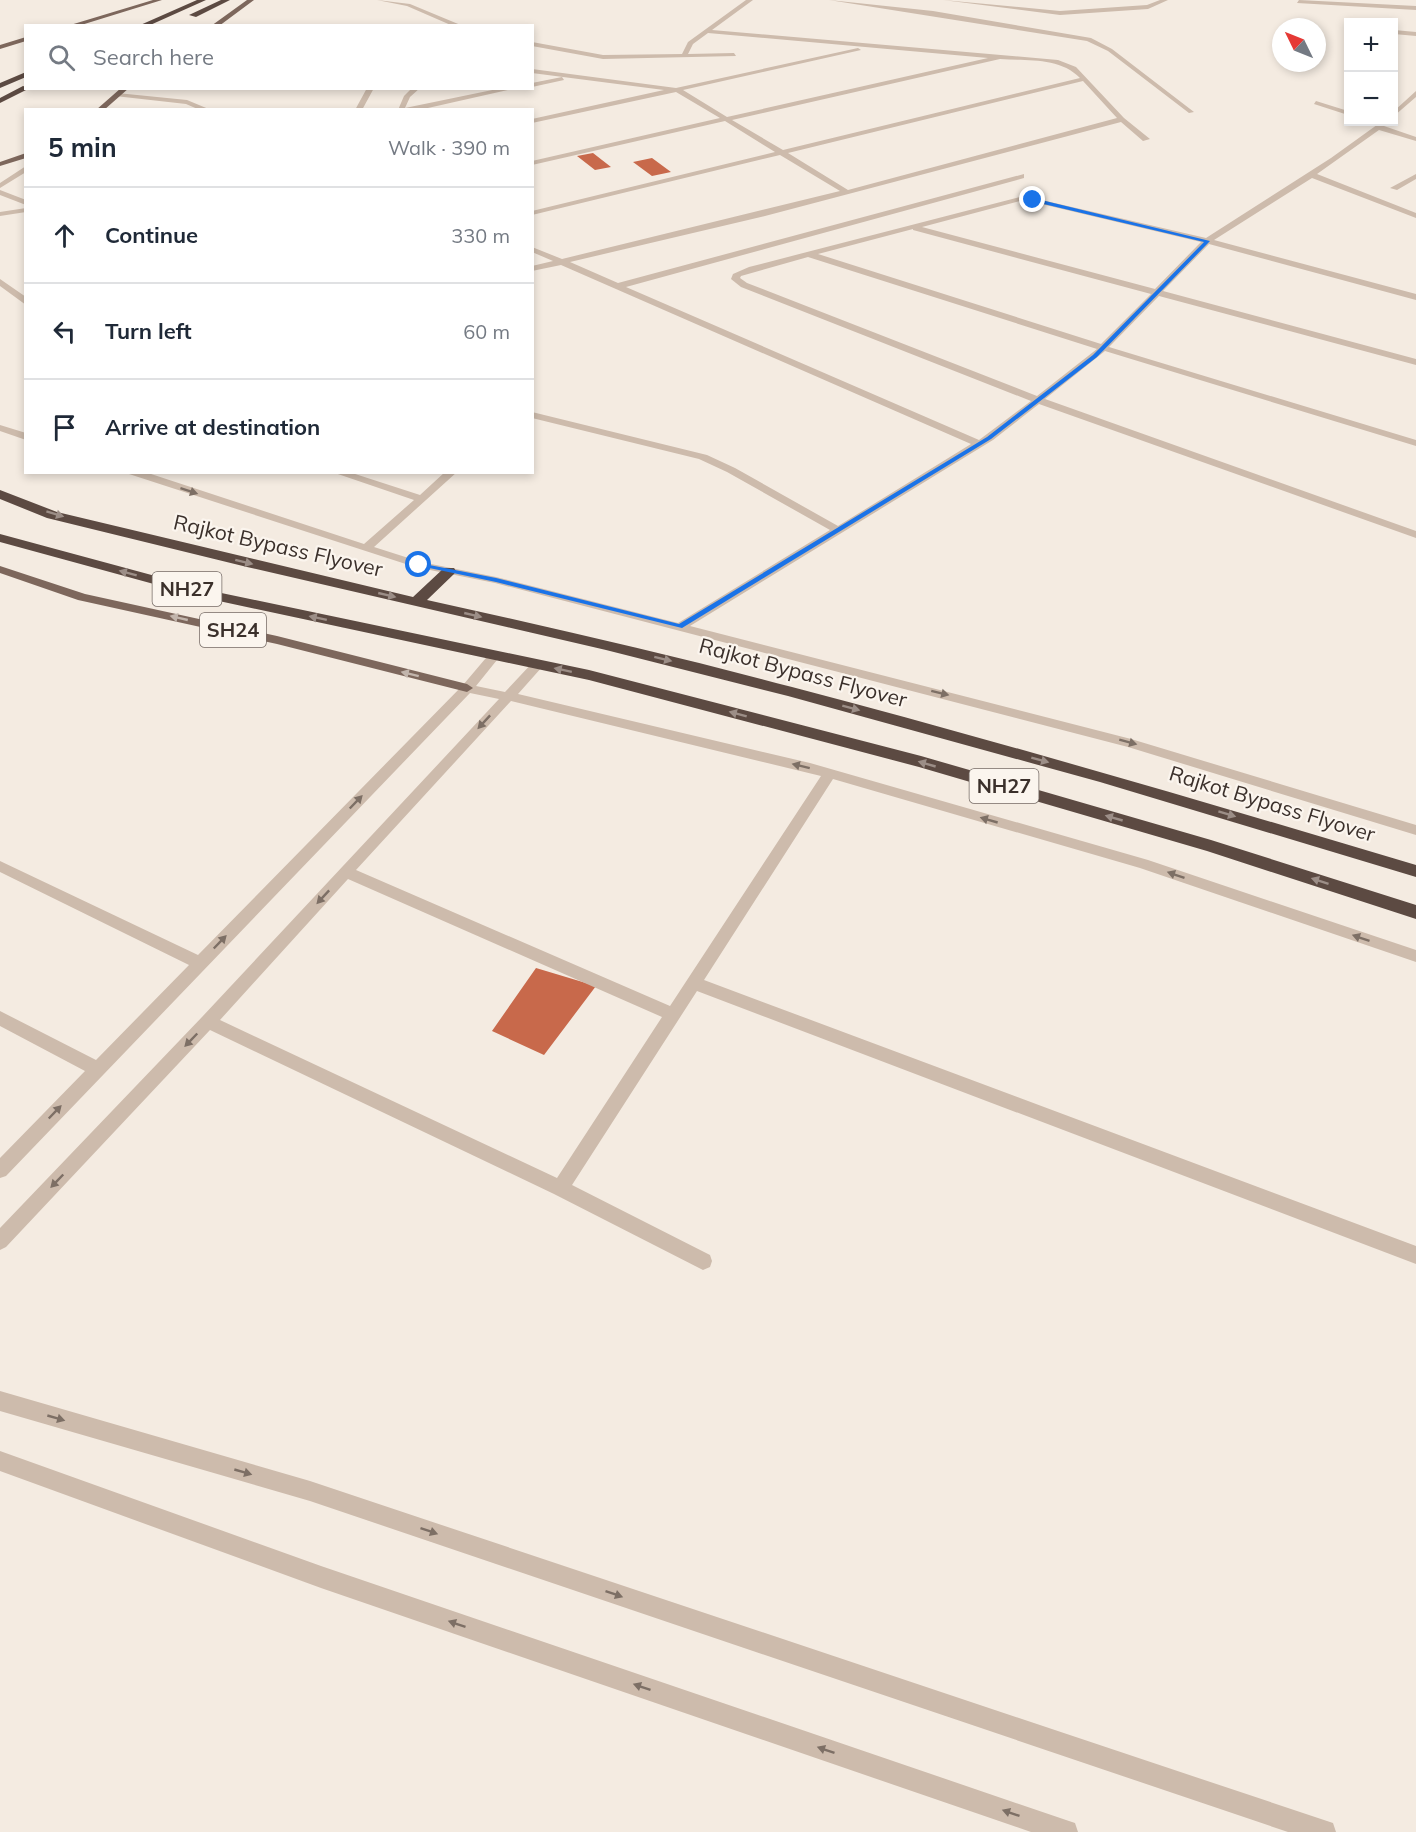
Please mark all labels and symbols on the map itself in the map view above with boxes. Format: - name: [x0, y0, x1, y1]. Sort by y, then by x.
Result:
- north arrow: [1272, 18, 1326, 72]
- route end: [1019, 186, 1045, 212]
- one-way arrow: [180, 486, 198, 496]
- street label: Rajkot Bypass Flyover: [171, 508, 386, 582]
- one-way arrow: [46, 510, 64, 520]
- route start: [405, 551, 431, 577]
- one-way arrow: [234, 558, 253, 568]
- one-way arrow: [119, 568, 137, 577]
- road number: NH27: [152, 572, 222, 606]
- one-way arrow: [378, 591, 397, 600]
- one-way arrow: [464, 610, 482, 620]
- one-way arrow: [309, 612, 328, 622]
- one-way arrow: [170, 613, 189, 623]
- road number: SH24: [200, 613, 266, 647]
- street label: Rajkot Bypass Flyover: [697, 632, 910, 712]
- one-way arrow: [654, 655, 672, 665]
- one-way arrow: [554, 665, 573, 674]
- one-way arrow: [401, 668, 419, 678]
- one-way arrow: [930, 689, 949, 699]
- one-way arrow: [842, 704, 861, 714]
- one-way arrow: [729, 709, 747, 719]
- one-way arrow: [477, 715, 491, 730]
- one-way arrow: [1119, 738, 1137, 747]
- one-way arrow: [1031, 756, 1049, 765]
- one-way arrow: [917, 759, 935, 768]
- street label: Rajkot Bypass Flyover: [1166, 759, 1379, 847]
- one-way arrow: [792, 761, 811, 771]
- road number: NH27: [970, 769, 1038, 803]
- one-way arrow: [349, 795, 363, 810]
- one-way arrow: [1218, 810, 1236, 819]
- one-way arrow: [1105, 813, 1123, 822]
- one-way arrow: [980, 815, 998, 824]
- one-way arrow: [1167, 870, 1185, 880]
- one-way arrow: [1311, 876, 1329, 886]
- one-way arrow: [317, 890, 331, 904]
- one-way arrow: [1352, 932, 1370, 942]
- one-way arrow: [213, 935, 227, 950]
- one-way arrow: [185, 1032, 198, 1047]
- one-way arrow: [48, 1106, 62, 1120]
- one-way arrow: [50, 1174, 64, 1188]
- one-way arrow: [47, 1414, 65, 1423]
- one-way arrow: [235, 1468, 253, 1477]
- one-way arrow: [420, 1527, 438, 1537]
- one-way arrow: [605, 1589, 623, 1599]
- one-way arrow: [448, 1619, 466, 1628]
- one-way arrow: [633, 1682, 651, 1691]
- one-way arrow: [817, 1745, 835, 1754]
- one-way arrow: [1002, 1808, 1020, 1817]

